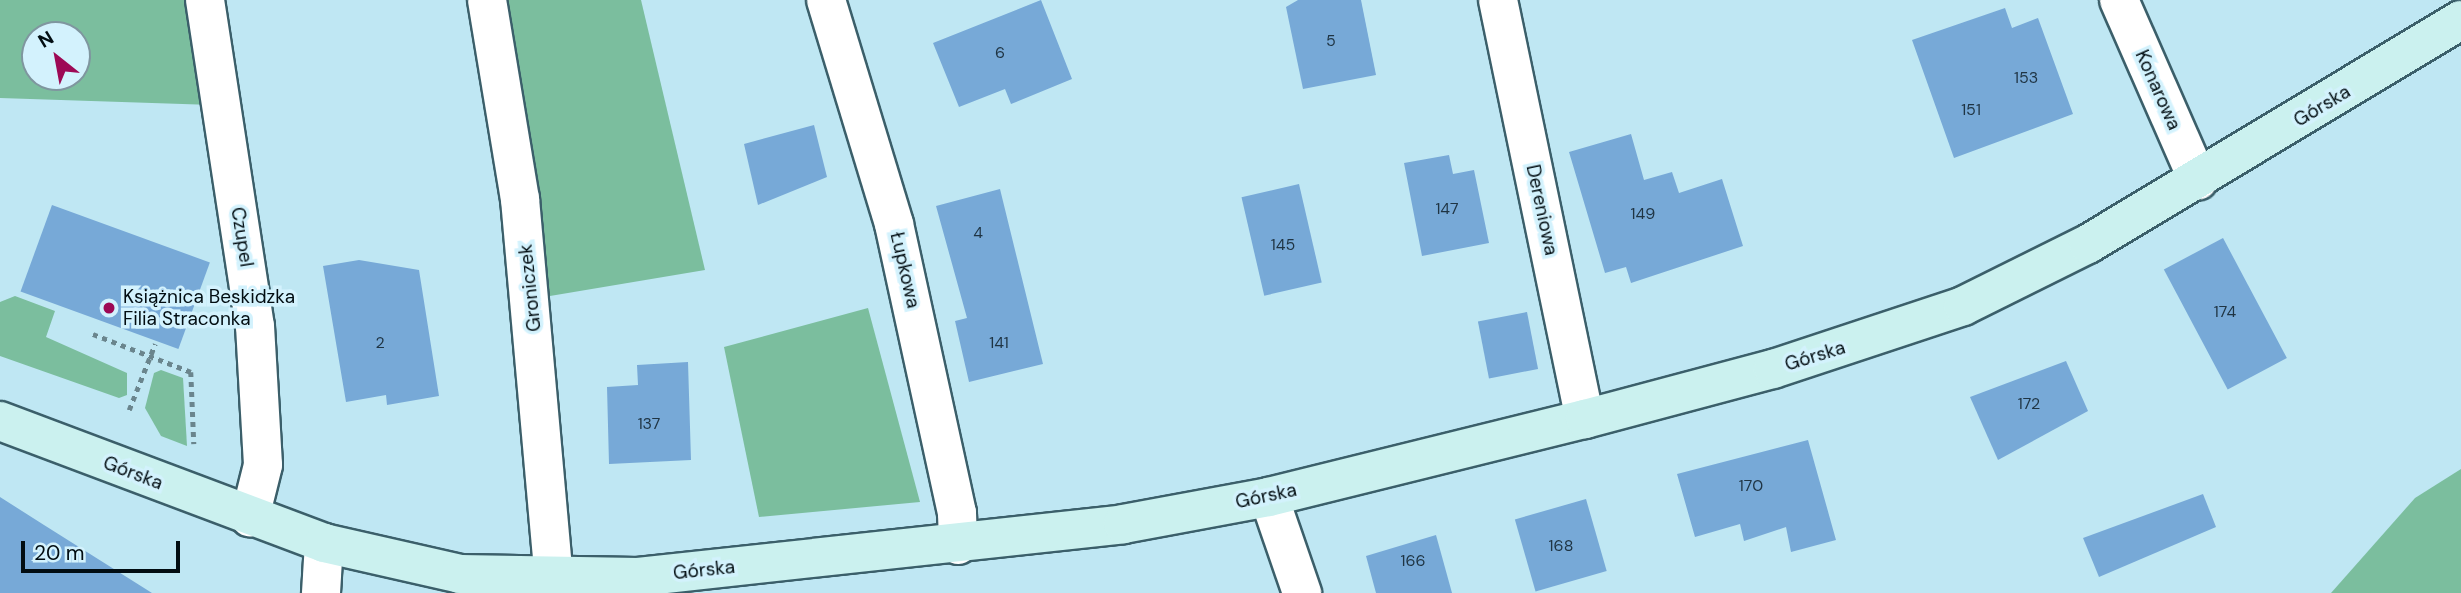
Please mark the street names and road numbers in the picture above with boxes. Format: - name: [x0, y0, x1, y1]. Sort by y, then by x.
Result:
- street label: Konarowa: [2130, 47, 2186, 133]
- street label: Górska: [2290, 80, 2354, 132]
- street label: Dereniowa: [1521, 163, 1563, 257]
- street label: Czupel: [226, 206, 258, 268]
- street label: Łupkowa: [885, 230, 925, 310]
- street label: Groniczek: [514, 243, 546, 333]
- street label: Górska: [1782, 336, 1848, 376]
- street label: Górska: [100, 451, 166, 495]
- street label: Górska: [1233, 478, 1299, 514]
- street label: Górska: [672, 555, 736, 585]

